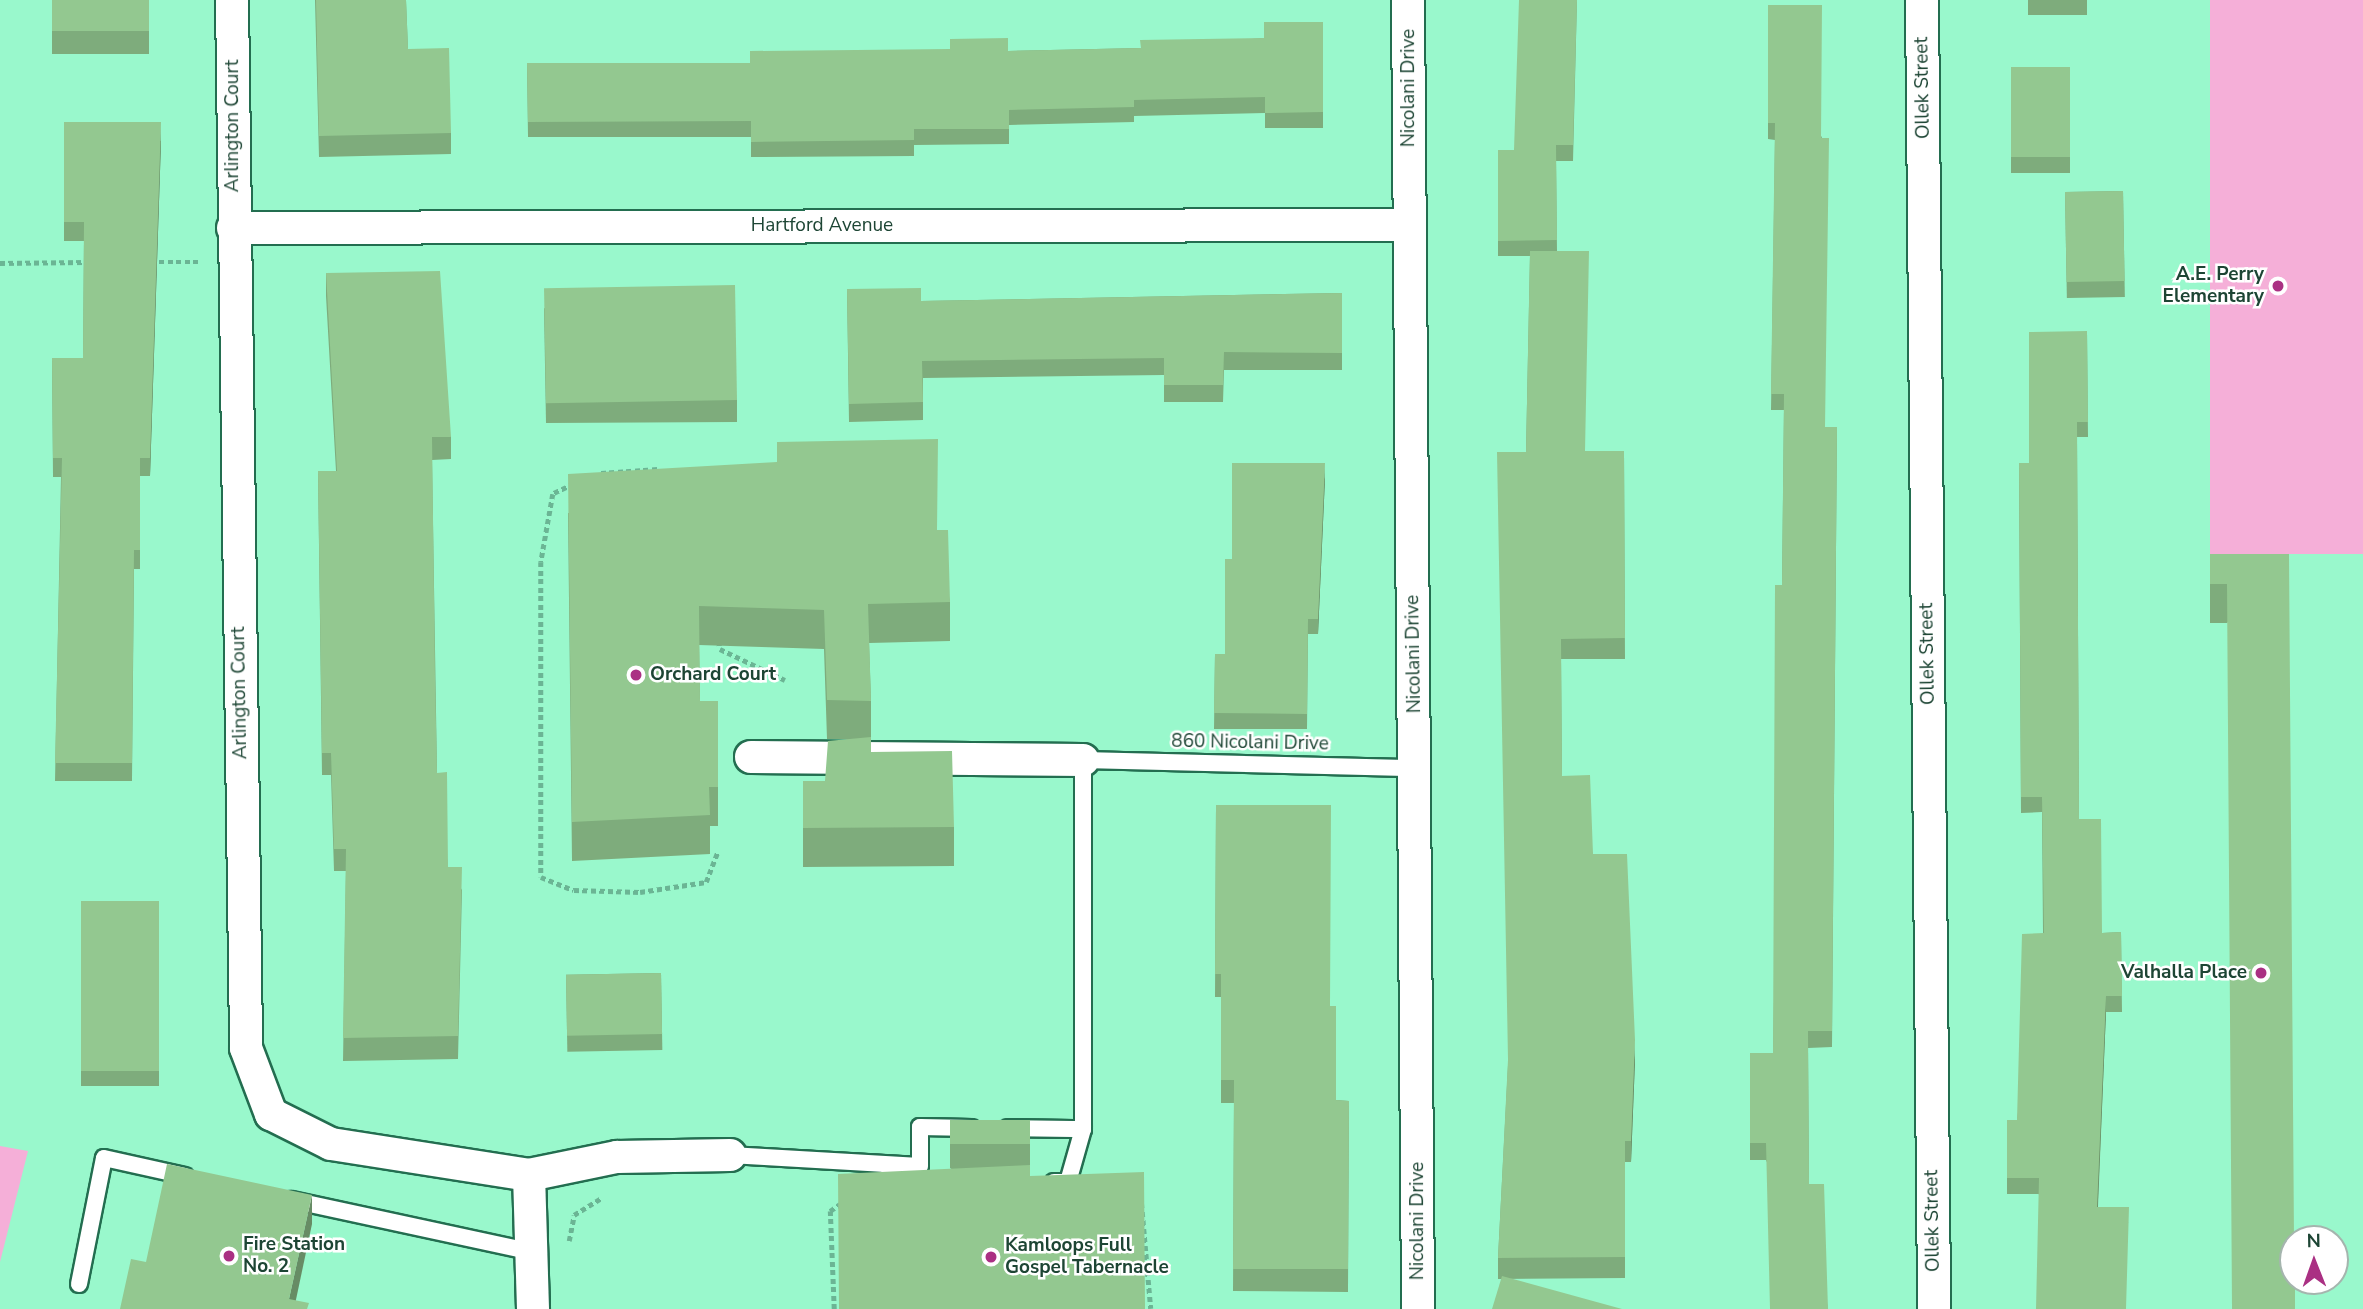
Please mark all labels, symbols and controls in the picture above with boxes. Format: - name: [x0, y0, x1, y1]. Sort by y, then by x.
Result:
- street label: Nicolani Drive: [1398, 29, 1420, 147]
- street label: Ollek Street: [1911, 37, 1935, 139]
- street label: Arlington Court: [222, 60, 244, 192]
- street label: Hartford Avenue: [751, 215, 893, 237]
- place label: A.E. Perry Elementary: [2163, 264, 2264, 308]
- marker: A.E. Perry Elementary: [2270, 278, 2286, 294]
- street label: Nicolani Drive: [1402, 595, 1426, 713]
- street label: Ollek Street: [1916, 603, 1940, 705]
- street label: Arlington Court: [227, 626, 253, 760]
- place label: Orchard Court: [650, 664, 776, 686]
- marker: Orchard Court: [628, 667, 644, 683]
- street label: 860 Nicolani Drive: [1171, 730, 1329, 756]
- place label: Valhalla Place: [2121, 962, 2247, 984]
- marker: Valhalla Place: [2253, 965, 2269, 981]
- street label: Nicolani Drive: [1407, 1162, 1429, 1280]
- street label: Ollek Street: [1921, 1170, 1945, 1272]
- north arrow: [2279, 1225, 2349, 1295]
- text: N: [2306, 1228, 2321, 1254]
- place label: Fire Station No. 2: [243, 1234, 345, 1278]
- place label: Kamloops Full Gospel Tabernacle: [1005, 1235, 1169, 1279]
- marker: Fire Station No. 2: [221, 1248, 237, 1264]
- marker: Kamloops Full Gospel Tabernacle: [983, 1249, 999, 1265]

